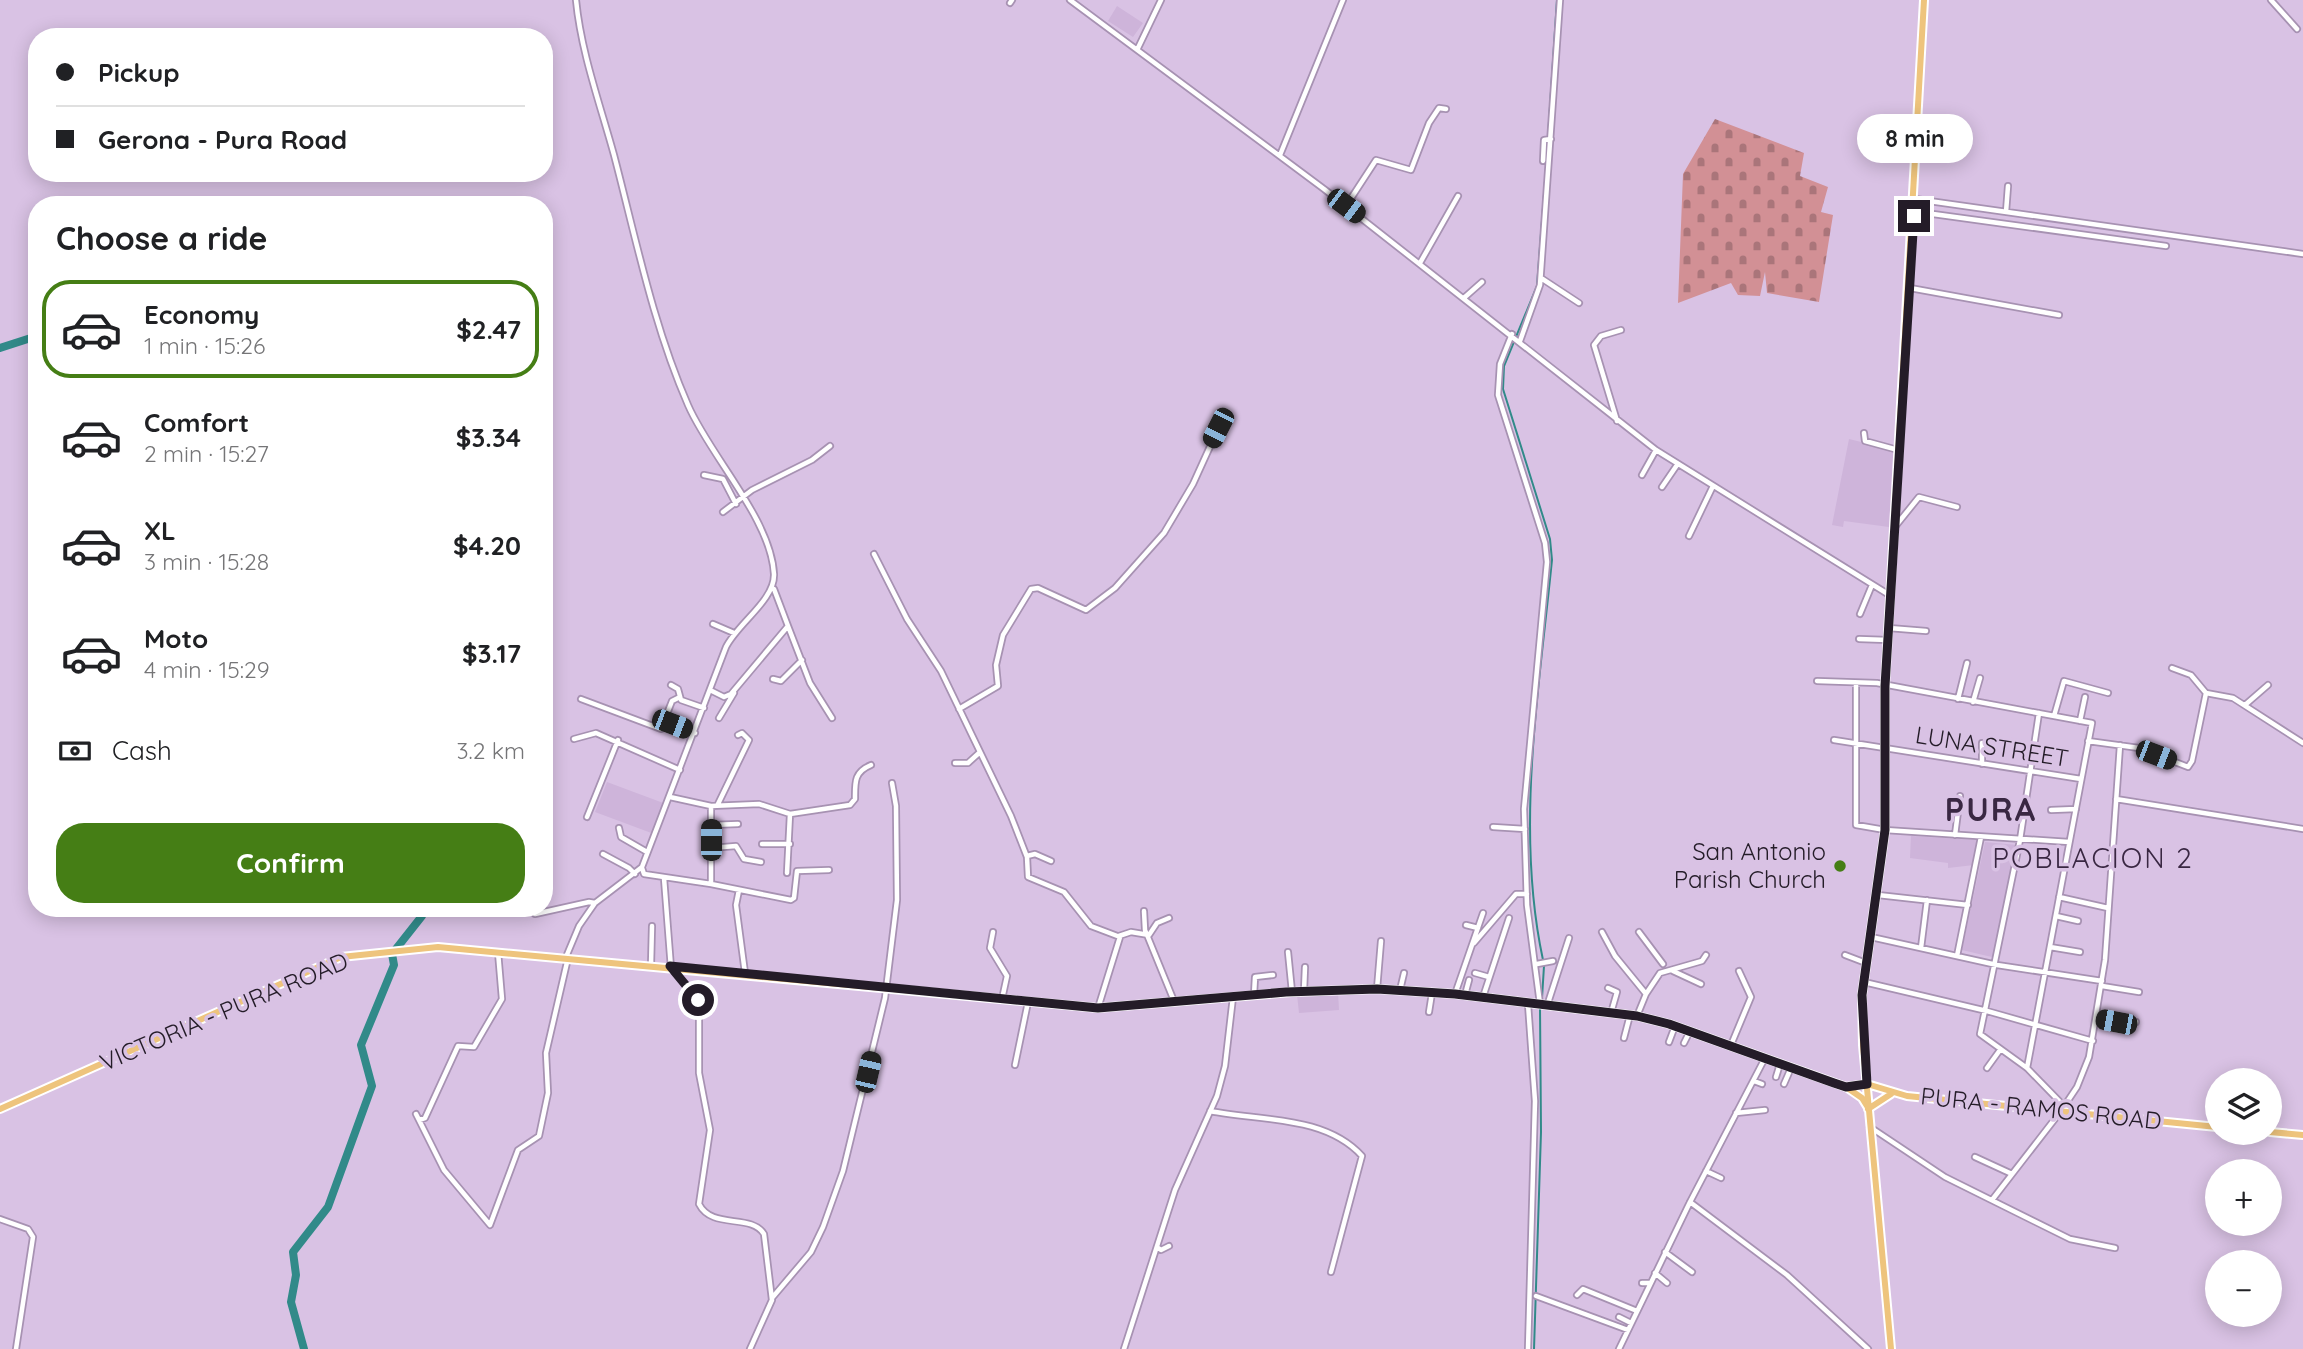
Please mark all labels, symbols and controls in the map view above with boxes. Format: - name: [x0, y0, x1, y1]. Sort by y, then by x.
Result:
- text: Pickup: [98, 56, 180, 89]
- callout: 8 min: [1856, 114, 1972, 164]
- text: Gerona - Pura Road: [98, 123, 347, 156]
- text: 8 min: [1885, 124, 1945, 153]
- car: [1323, 185, 1370, 227]
- route end: [1898, 200, 1930, 232]
- text: Choose a ride: [56, 218, 268, 258]
- icon: car: [60, 298, 123, 361]
- text: Economy: [144, 298, 259, 331]
- text: $2.47: [456, 313, 521, 346]
- text: 1 min · 15:26: [144, 331, 266, 360]
- car: [1200, 405, 1237, 451]
- icon: car: [60, 406, 123, 469]
- text: Comfort: [144, 406, 249, 439]
- text: $3.34: [456, 421, 521, 454]
- text: 2 min · 15:27: [144, 439, 269, 468]
- icon: car: [60, 514, 123, 577]
- text: XL: [144, 514, 176, 547]
- text: $4.20: [453, 529, 521, 562]
- text: 3 min · 15:28: [144, 547, 269, 576]
- icon: car: [60, 622, 123, 685]
- text: Moto: [144, 622, 208, 655]
- text: $3.17: [462, 637, 521, 670]
- text: 4 min · 15:29: [144, 655, 270, 684]
- car: [649, 707, 696, 741]
- street label: LUNA STREET: [1913, 719, 2071, 773]
- icon: cash: [56, 732, 94, 770]
- text: Cash: [112, 734, 172, 767]
- text: 3.2 km: [456, 736, 525, 765]
- car: [2133, 738, 2180, 772]
- district label: PURA: [1945, 789, 2037, 829]
- car: [701, 819, 722, 861]
- button: Confirm: [56, 823, 525, 903]
- place label: San Antonio Parish Church: [1674, 836, 1826, 894]
- district label: POBLACION 2: [1992, 840, 2194, 875]
- marker: San Antonio Parish Church: [1832, 858, 1848, 874]
- street label: VICTORIA - PURA ROAD: [95, 945, 352, 1077]
- route start: [682, 984, 714, 1016]
- car: [2094, 1008, 2139, 1036]
- car: [854, 1049, 883, 1095]
- map controls: [2205, 1068, 2282, 1327]
- button: layers: [2205, 1068, 2282, 1145]
- street label: PURA - RAMOS ROAD: [1919, 1080, 2163, 1136]
- button: +: [2205, 1159, 2282, 1236]
- button: −: [2205, 1250, 2282, 1327]

